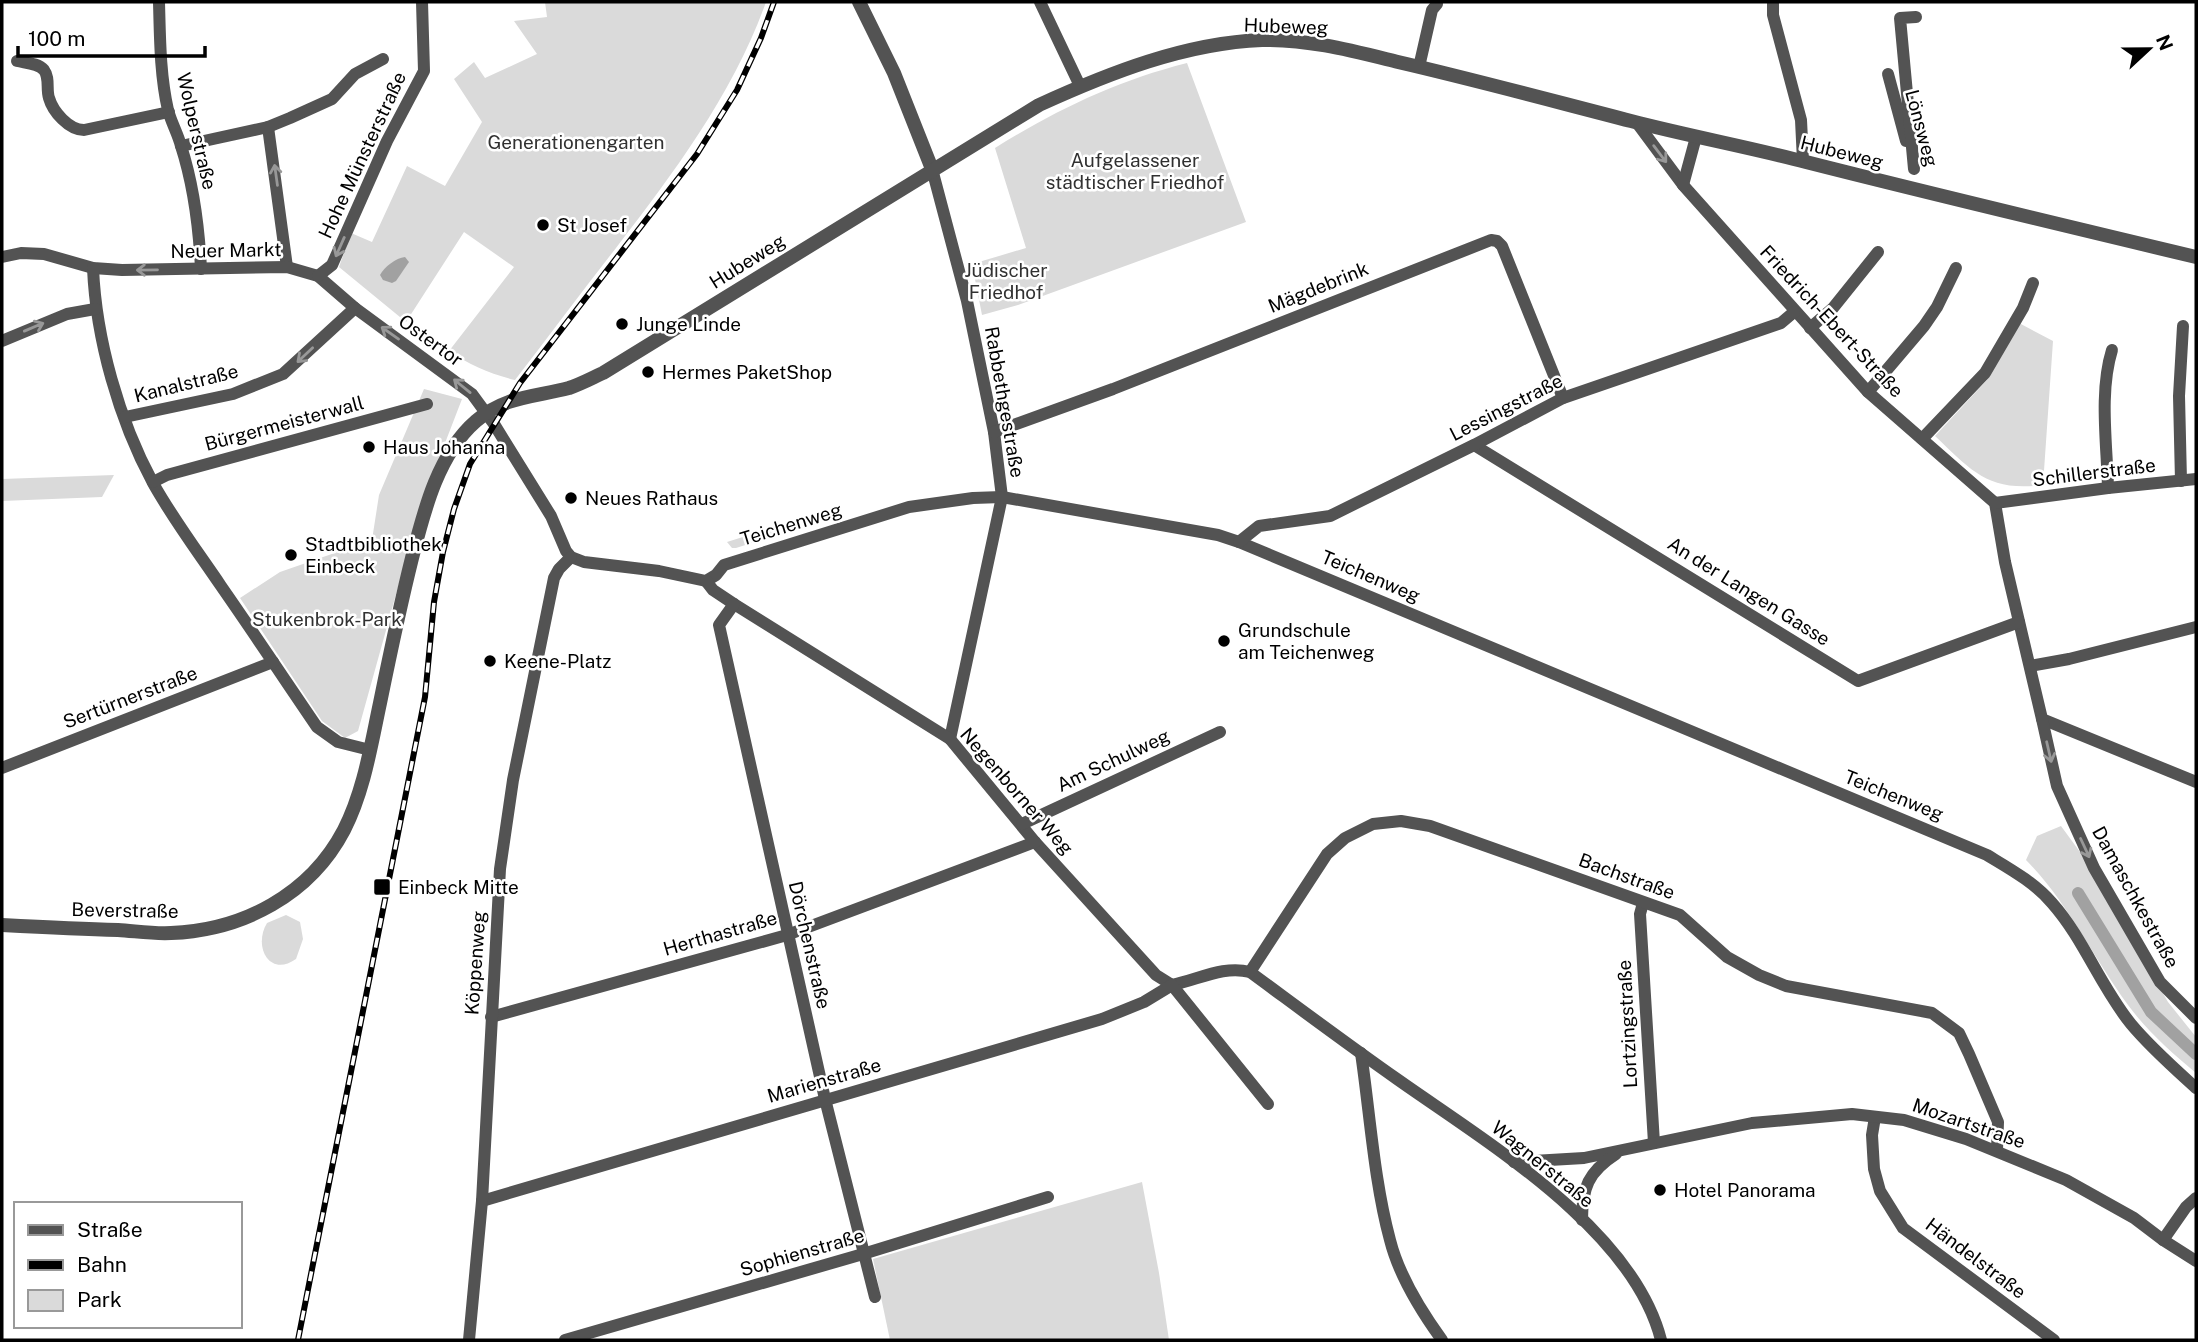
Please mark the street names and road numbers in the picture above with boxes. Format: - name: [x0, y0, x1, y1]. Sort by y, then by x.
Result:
- street label: Hubeweg: [1243, 14, 1329, 38]
- street label: Hohe Münsterstraße: [314, 68, 410, 242]
- street label: Wolperstraße: [173, 70, 221, 192]
- street label: Lönsweg: [1901, 87, 1943, 169]
- street label: Hubeweg: [1798, 131, 1886, 173]
- street label: Hubeweg: [705, 229, 789, 293]
- street label: Neuer Markt: [170, 238, 282, 262]
- street label: Friedrich-Ebert-Straße: [1756, 240, 1908, 402]
- street label: Mägdebrink: [1265, 257, 1372, 317]
- street label: Ostertor: [395, 309, 467, 371]
- street label: Rabbethgestraße: [981, 325, 1029, 479]
- street label: Kanalstraße: [132, 359, 240, 407]
- street label: Lessingstraße: [1446, 369, 1566, 445]
- street label: Bürgermeisterwall: [202, 391, 366, 455]
- street label: Schillerstraße: [2031, 454, 2157, 490]
- street label: Teichenweg: [738, 498, 845, 550]
- street label: An der Langen Gasse: [1664, 532, 1834, 650]
- street label: Teichenweg: [1318, 545, 1424, 607]
- street label: Sertürnerstraße: [60, 661, 200, 733]
- street label: Negenborner Weg: [956, 723, 1078, 859]
- street label: Am Schulweg: [1053, 724, 1173, 796]
- street label: Teichenweg: [1841, 765, 1947, 825]
- street label: Damaschkestraße: [2088, 822, 2184, 972]
- street label: Bachstraße: [1576, 848, 1678, 904]
- street label: Dörchenstraße: [785, 879, 835, 1011]
- street label: Beverstraße: [71, 898, 179, 922]
- street label: Herthastraße: [661, 906, 779, 960]
- street label: Köppenweg: [460, 910, 490, 1016]
- street label: Lortzingstraße: [1613, 959, 1641, 1089]
- street label: Marienstraße: [765, 1053, 883, 1107]
- street label: Mozartstraße: [1910, 1093, 2028, 1153]
- street label: Wagnerstraße: [1487, 1116, 1599, 1212]
- street label: Händelstraße: [1922, 1213, 2030, 1303]
- street label: Sophienstraße: [737, 1224, 867, 1280]

